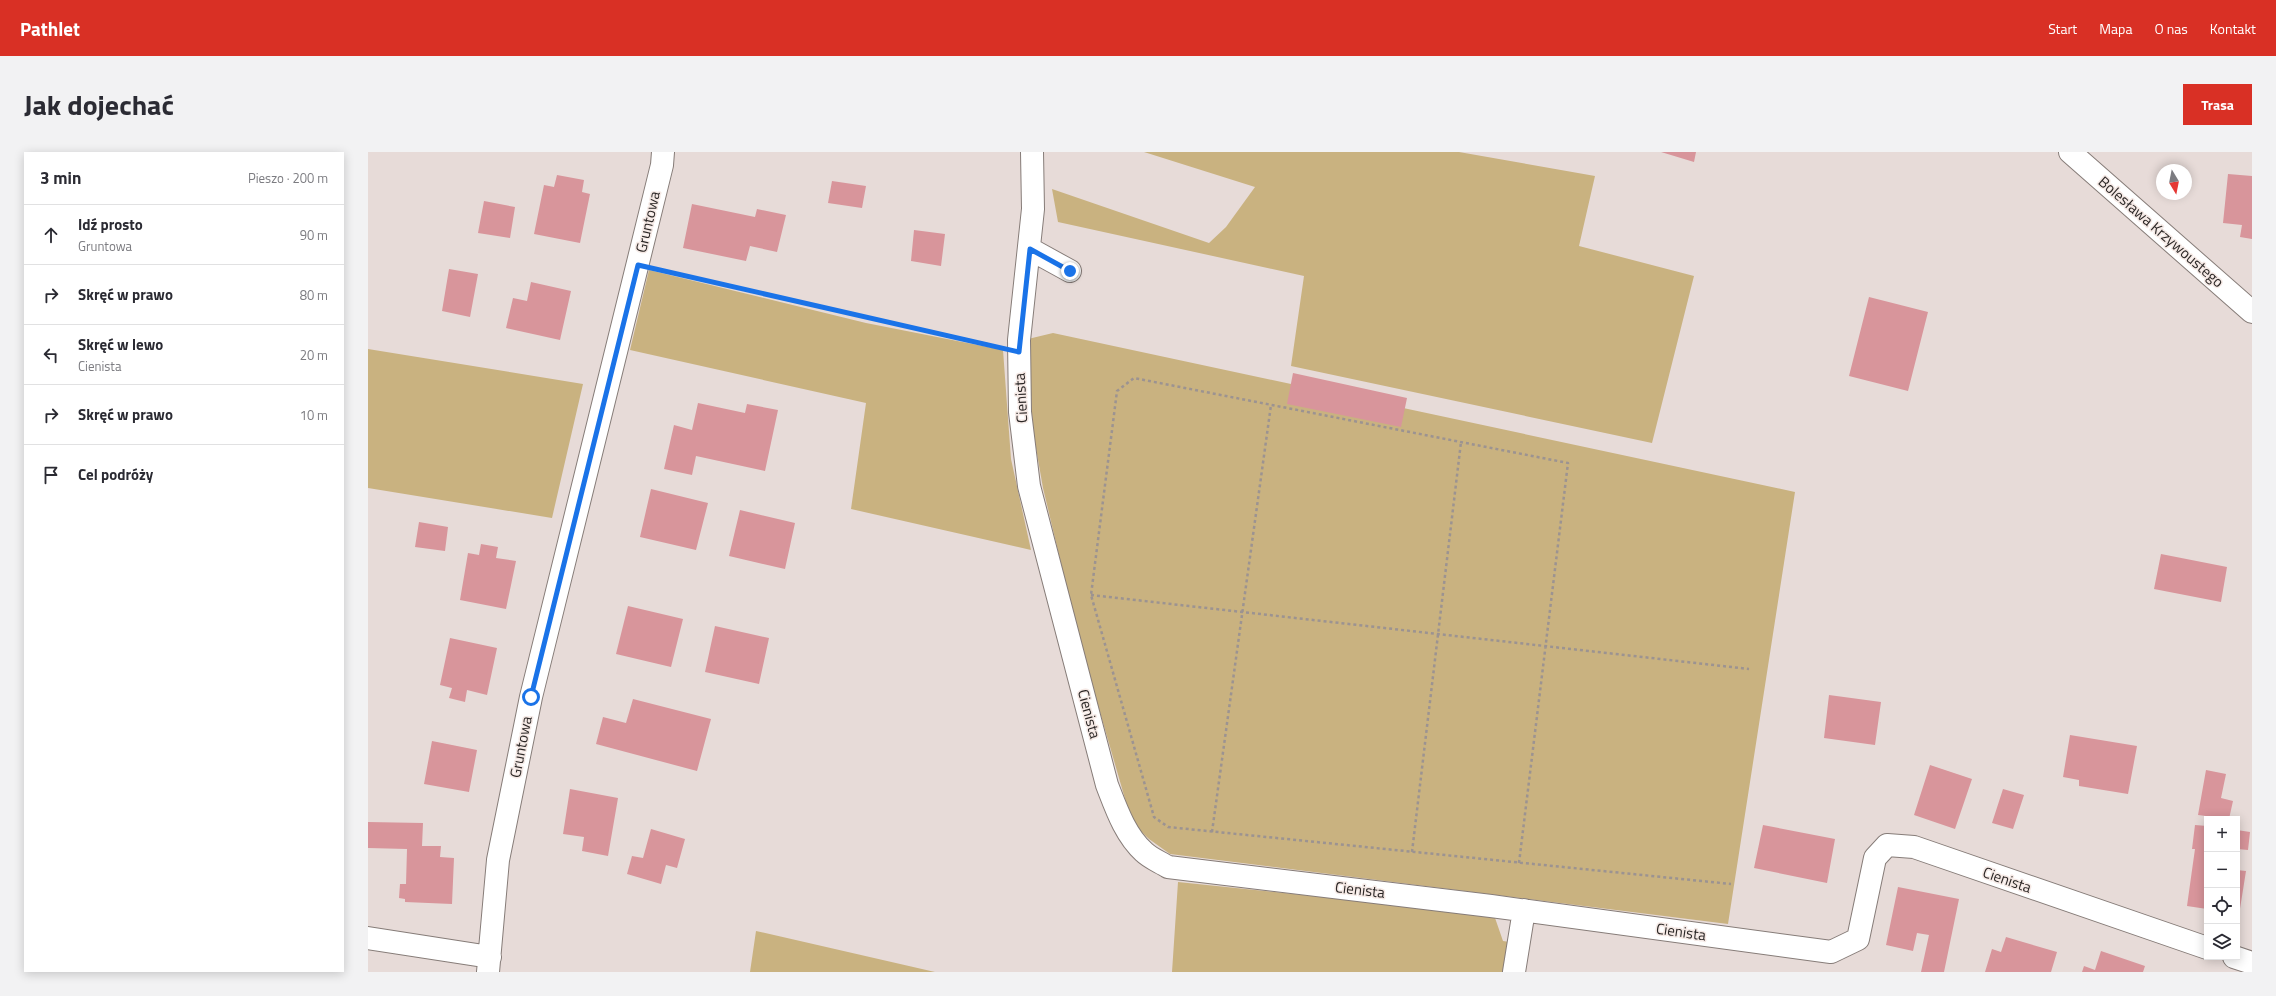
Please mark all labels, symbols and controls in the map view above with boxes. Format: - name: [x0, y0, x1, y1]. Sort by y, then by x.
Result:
- text: Pathlet: [20, 14, 80, 43]
- text: Start: [2048, 18, 2077, 39]
- text: Mapa: [2099, 18, 2132, 39]
- text: O nas: [2154, 18, 2188, 39]
- text: Kontakt: [2210, 18, 2256, 39]
- text: Jak dojechać: [24, 83, 174, 126]
- button: Trasa: [2183, 84, 2252, 125]
- north arrow: [2156, 164, 2192, 200]
- text: 3 min: [40, 165, 81, 191]
- text: Pieszo · 200 m: [248, 168, 328, 188]
- street label: Bolesława Krzywoustego: [2093, 170, 2229, 293]
- street label: Gruntowa: [629, 188, 666, 255]
- text: Idź prosto: [78, 213, 143, 236]
- icon: ahead: [40, 224, 62, 246]
- text: 90 m: [300, 225, 328, 245]
- text: Gruntowa: [78, 236, 132, 256]
- route end: [1061, 262, 1079, 280]
- text: Skręć w prawo: [78, 283, 173, 306]
- icon: right: [40, 284, 62, 306]
- text: 80 m: [300, 285, 328, 305]
- text: Skręć w lewo: [78, 333, 163, 356]
- icon: left: [40, 344, 62, 366]
- text: 20 m: [300, 345, 328, 365]
- text: Cienista: [78, 356, 121, 376]
- street label: Cienista: [1008, 372, 1033, 424]
- text: Skręć w prawo: [78, 403, 173, 426]
- icon: right: [40, 404, 62, 426]
- text: 10 m: [300, 405, 328, 425]
- text: Cel podróży: [78, 463, 153, 486]
- icon: arrive: [40, 464, 62, 486]
- street label: Cienista: [1072, 687, 1107, 742]
- route start: [522, 688, 540, 706]
- street label: Gruntowa: [503, 714, 538, 780]
- map controls: [2204, 816, 2240, 960]
- button: +: [2204, 816, 2240, 852]
- button: −: [2204, 852, 2240, 888]
- street label: Cienista: [1980, 860, 2035, 899]
- street label: Cienista: [1334, 875, 1387, 904]
- button: locate: [2204, 888, 2240, 924]
- street label: Cienista: [1655, 917, 1708, 946]
- button: layers: [2204, 924, 2240, 960]

